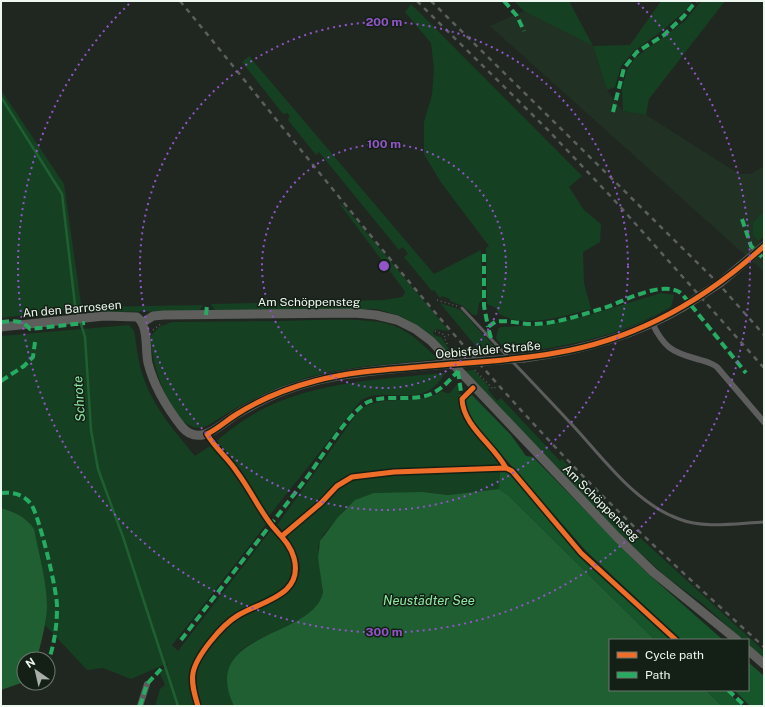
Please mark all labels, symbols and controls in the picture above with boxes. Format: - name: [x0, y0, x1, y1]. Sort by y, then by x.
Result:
- text: 200 m: [366, 15, 402, 29]
- text: 100 m: [367, 137, 401, 151]
- centre of rings: [377, 259, 391, 273]
- street label: Am Schöppensteg: [258, 295, 360, 309]
- street label: An den Barroseen: [22, 298, 122, 320]
- street label: Oebisfelder Straße: [435, 338, 541, 362]
- water label: Schrote: [70, 376, 88, 422]
- street label: Am Schöppensteg: [560, 462, 642, 544]
- water label: Neustädter See: [383, 593, 475, 608]
- text: 300 m: [366, 625, 403, 639]
- legend: [609, 639, 749, 691]
- text: Cycle path: [645, 648, 704, 662]
- north arrow: [16, 651, 56, 691]
- text: N: [23, 655, 37, 670]
- text: Path: [645, 668, 671, 682]

